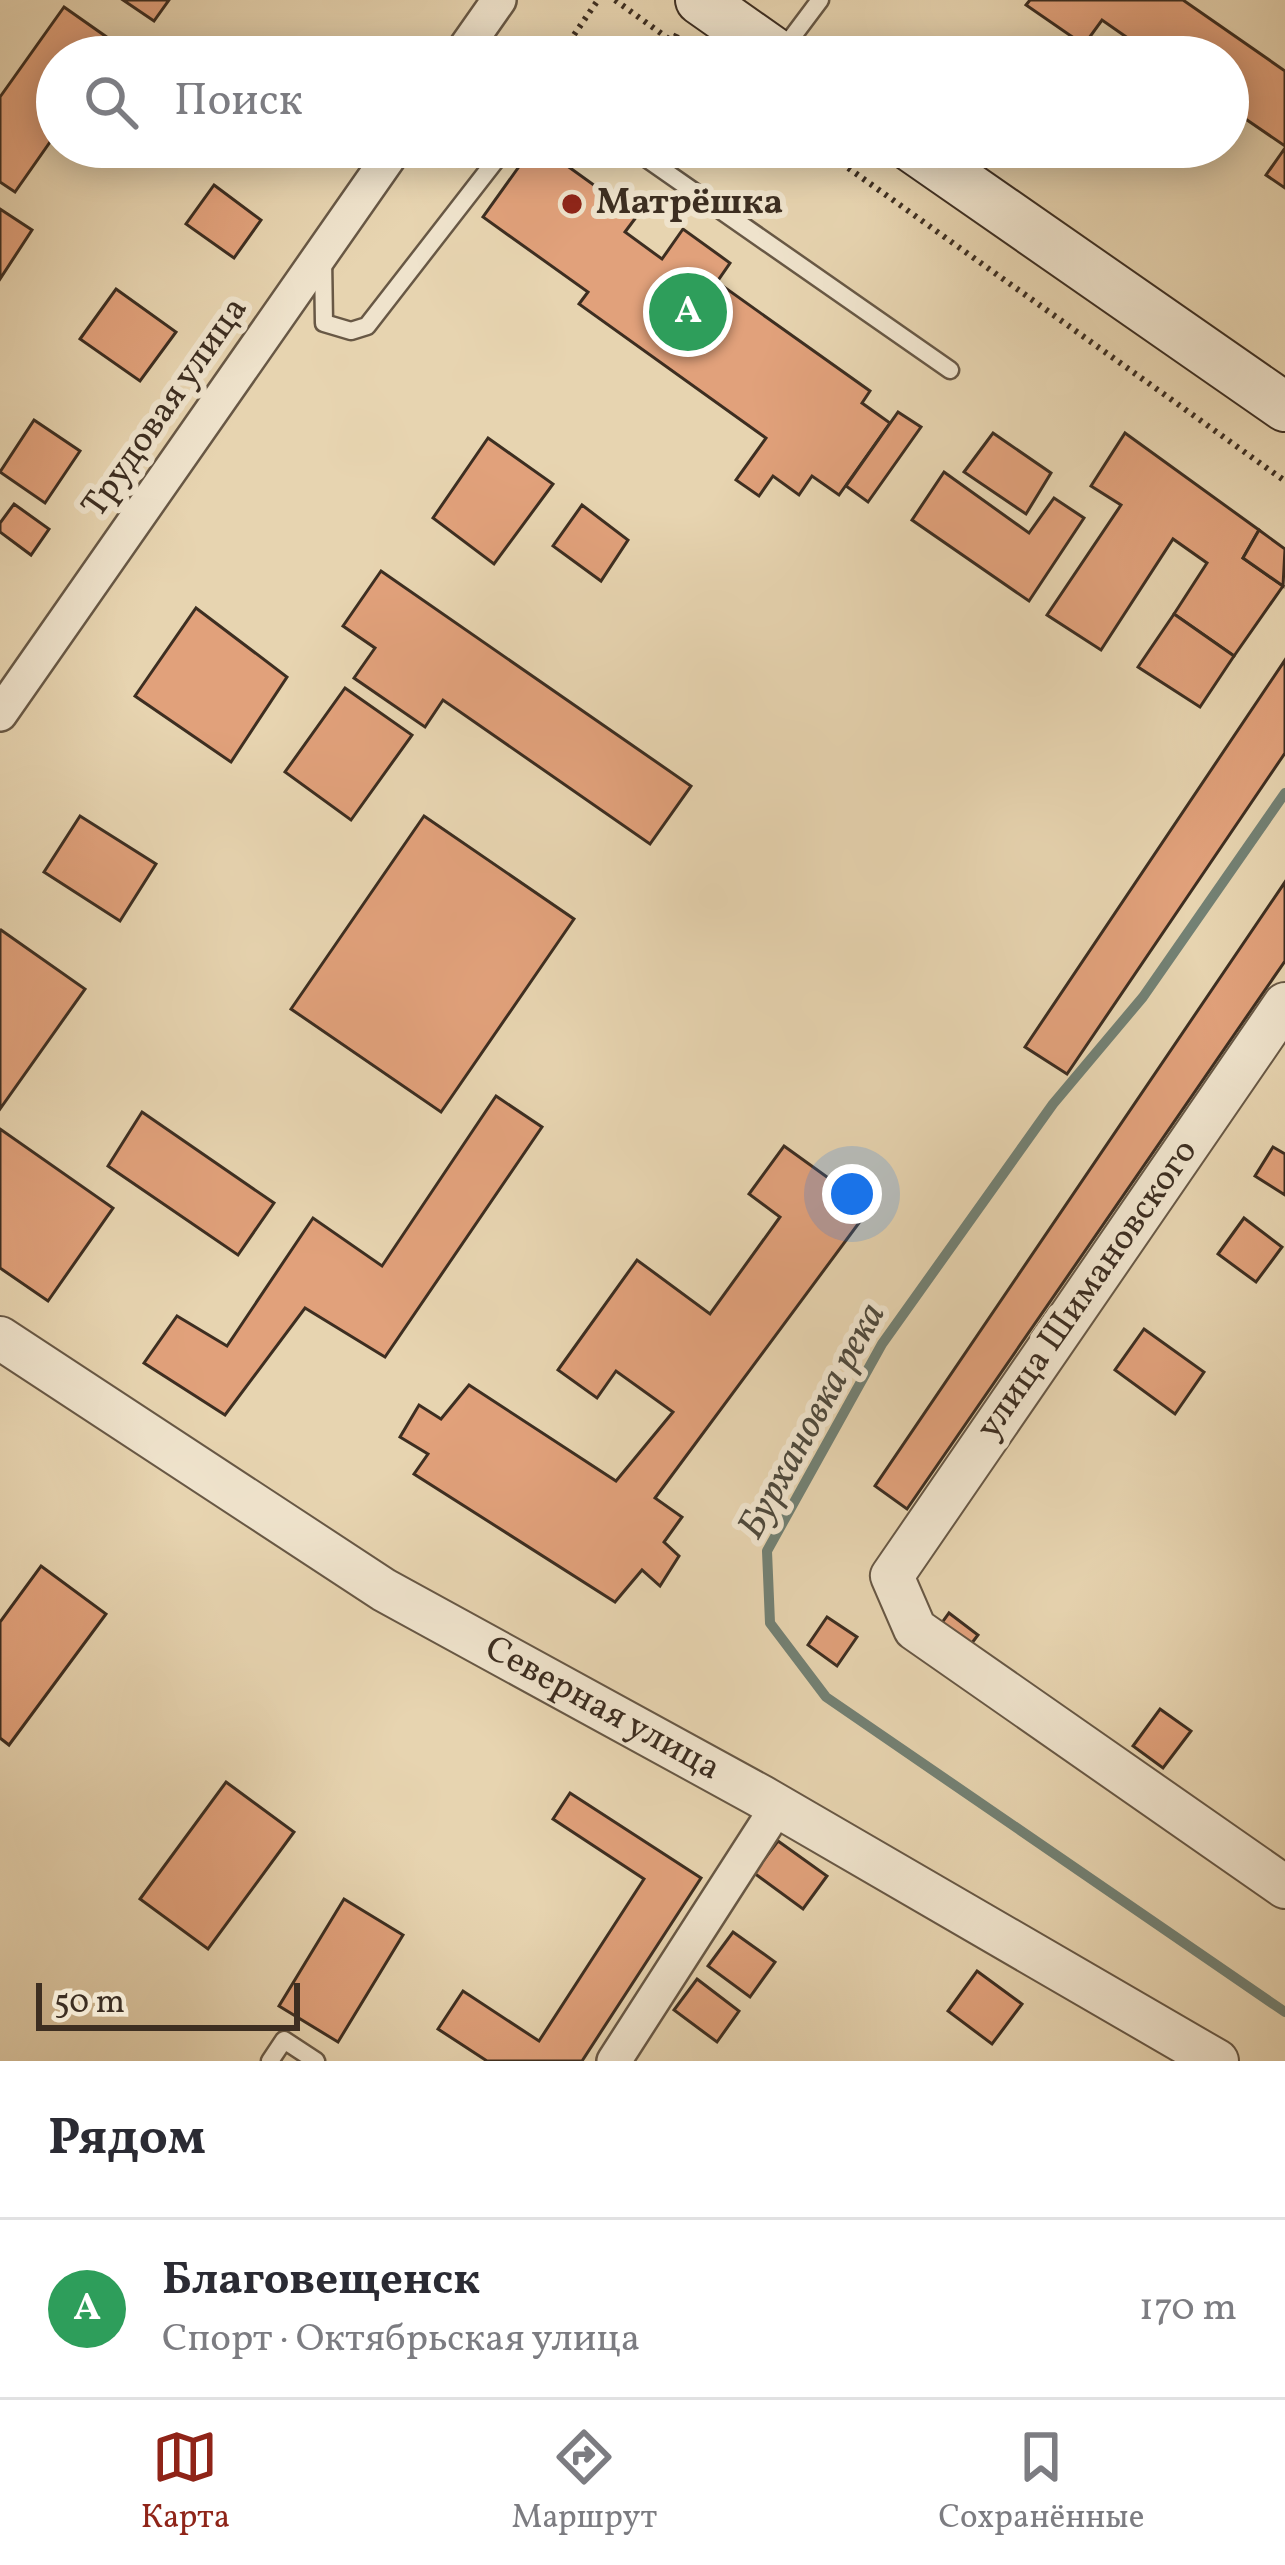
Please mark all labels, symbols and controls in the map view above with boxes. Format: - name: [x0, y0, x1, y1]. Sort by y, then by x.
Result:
- search box: [36, 36, 1249, 168]
- icon: search: [78, 69, 144, 135]
- text: Поиск: [174, 71, 303, 134]
- place label: Матрёшка: [596, 179, 783, 229]
- marker: Матрёшка: [559, 191, 585, 217]
- pin: A: [649, 267, 727, 357]
- street label: Трудовая улица: [71, 288, 261, 528]
- street label: улица Шимановского: [965, 1130, 1211, 1450]
- your location: [822, 1164, 882, 1224]
- water label: Бурхановка река: [726, 1293, 900, 1549]
- street label: Северная улица: [475, 1625, 729, 1794]
- scale bar: [36, 1977, 300, 2030]
- text: 50 m: [54, 1981, 125, 2027]
- text: Рядом: [48, 2104, 206, 2175]
- text: Благовещенск: [162, 2250, 480, 2313]
- text: A: [73, 2282, 101, 2336]
- text: 170 m: [1139, 2282, 1237, 2336]
- text: Спорт · Октябрьская улица: [162, 2313, 640, 2367]
- tab: Карта: [141, 2424, 230, 2542]
- tab: Маршрут: [512, 2424, 657, 2542]
- tab: Сохранённые: [938, 2424, 1144, 2542]

